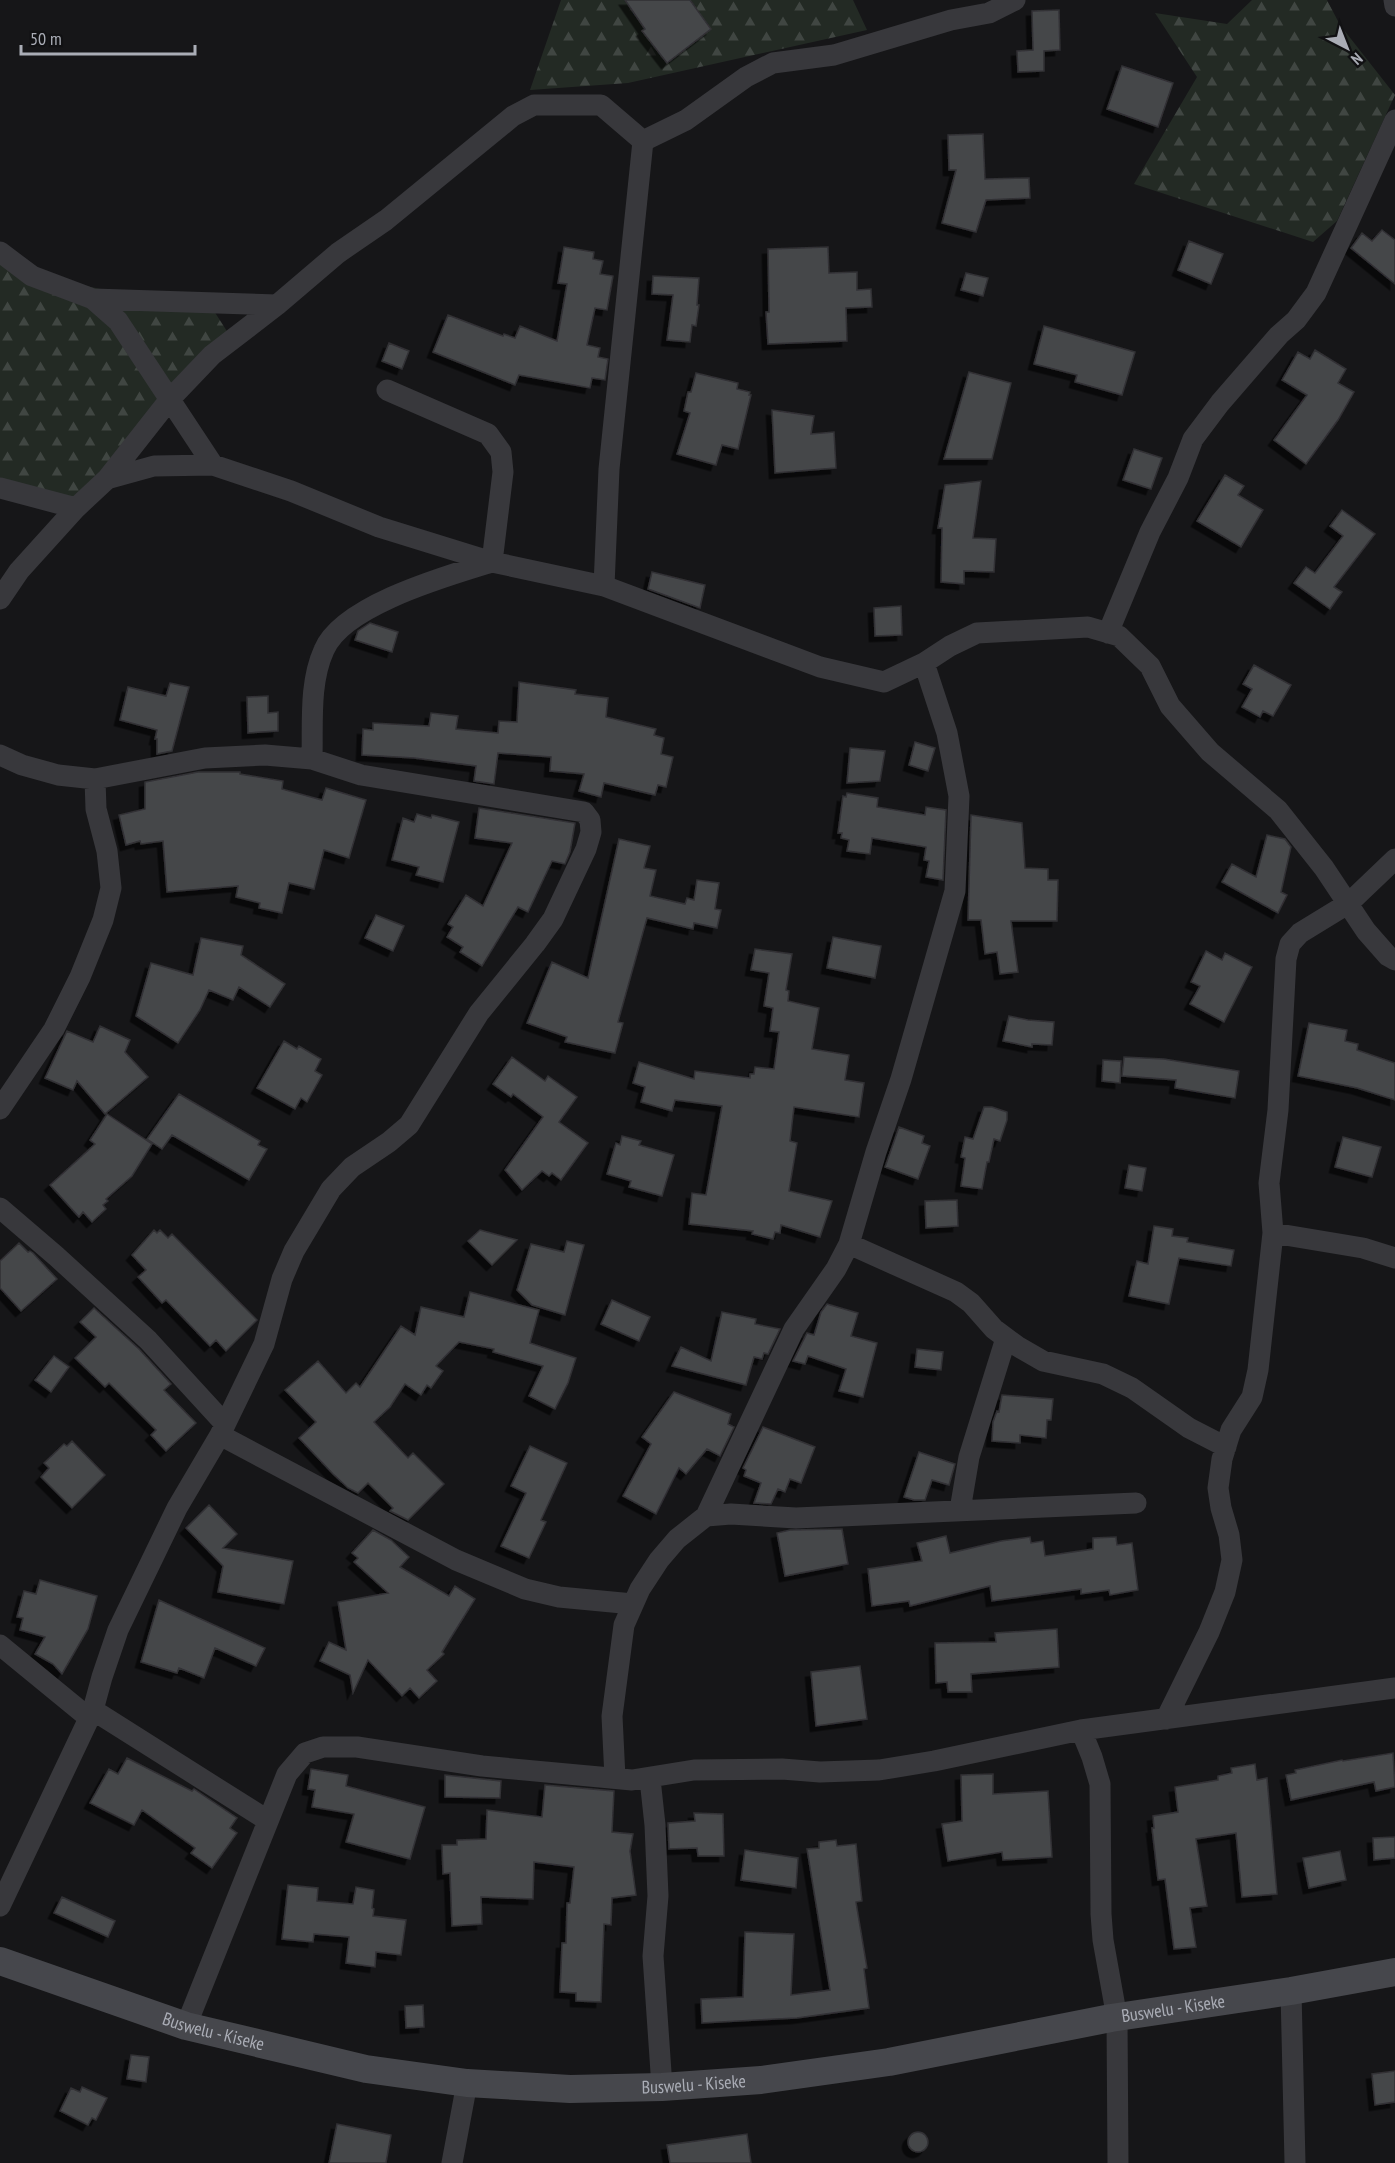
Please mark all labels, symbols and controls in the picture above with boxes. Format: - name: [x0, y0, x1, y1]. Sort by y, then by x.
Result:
- scale bar: [21, 18, 195, 56]
- north arrow: [1317, 18, 1377, 78]
- text: 50 m: [30, 27, 62, 50]
- text: N: [1347, 49, 1367, 69]
- street label: Buswelu - Kiseke: [1120, 1989, 1226, 2027]
- street label: Buswelu - Kiseke: [159, 2007, 267, 2055]
- street label: Buswelu - Kiseke: [641, 2069, 747, 2098]

